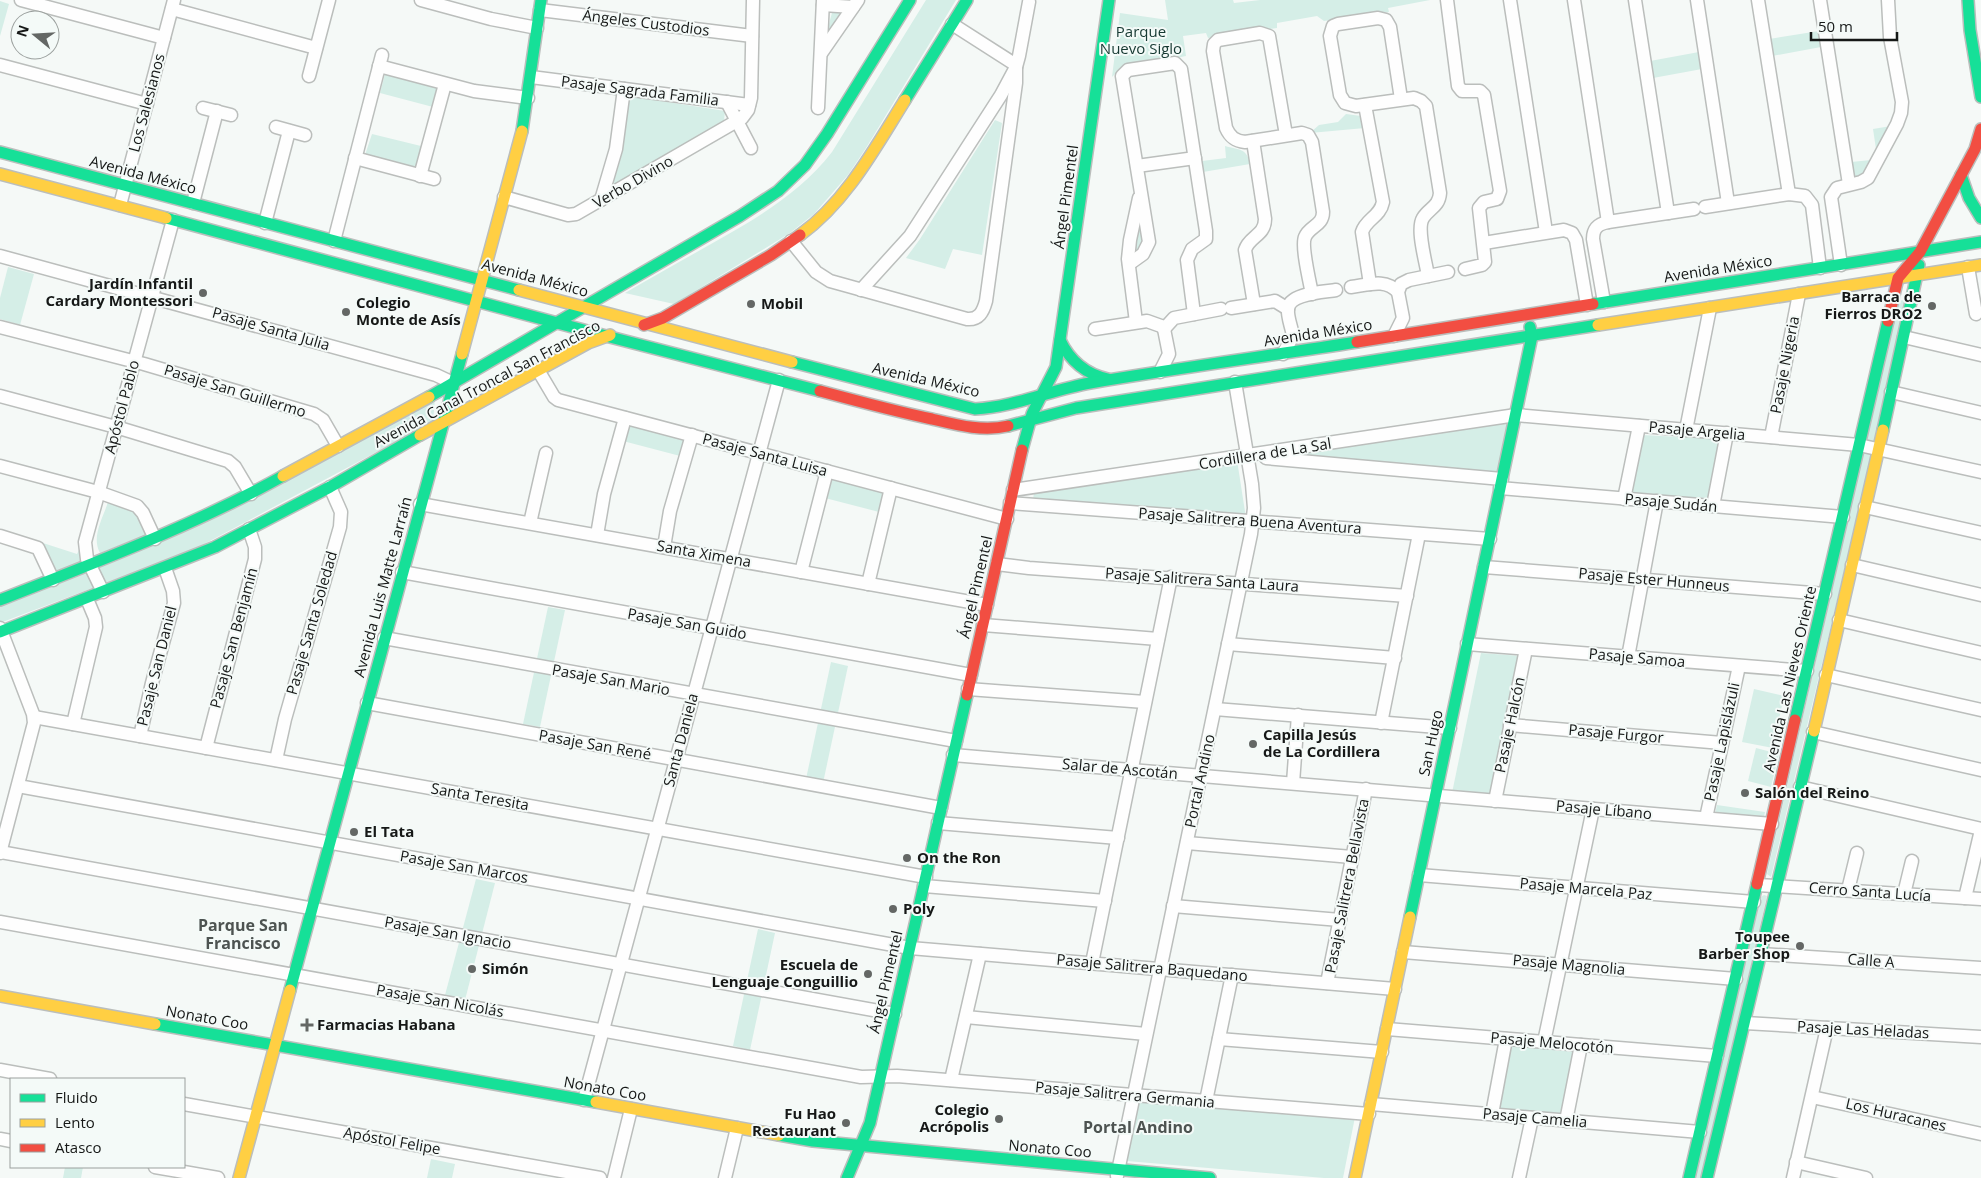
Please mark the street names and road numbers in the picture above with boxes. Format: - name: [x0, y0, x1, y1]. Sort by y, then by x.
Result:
- street label: Ángeles Custodios: [581, 4, 711, 40]
- street label: Los Salesianos: [123, 51, 169, 154]
- street label: Pasaje Sagrada Familia: [560, 70, 720, 110]
- street label: Ángel Pimentel: [1048, 144, 1082, 250]
- street label: Avenida México: [88, 150, 199, 198]
- street label: Verbo Divino: [589, 150, 676, 212]
- street label: Avenida México: [1662, 250, 1774, 286]
- street label: Avenida México: [480, 253, 591, 301]
- street label: Pasaje Santa Julia: [210, 302, 332, 354]
- street label: Avenida México: [1262, 314, 1374, 350]
- street label: Pasaje Nigeria: [1765, 314, 1803, 415]
- street label: Avenida Canal Troncal San Francisco: [370, 315, 603, 452]
- street label: Avenida México: [871, 357, 982, 401]
- street label: Apóstol Pablo: [99, 358, 143, 456]
- street label: Pasaje San Guillermo: [162, 359, 309, 421]
- street label: Pasaje Argelia: [1648, 416, 1746, 444]
- street label: Pasaje Santa Luisa: [701, 428, 830, 480]
- street label: Cordillera de La Sal: [1197, 433, 1332, 473]
- street label: Pasaje Sudán: [1624, 488, 1718, 516]
- street label: Avenida Luis Matte Larraín: [348, 494, 416, 679]
- street label: Pasaje Salitrera Buena Aventura: [1138, 502, 1362, 538]
- street label: Ángel Pimentel: [953, 533, 997, 640]
- street label: Santa Ximena: [655, 535, 753, 571]
- street label: Pasaje Santa Soledad: [281, 549, 341, 697]
- street label: Pasaje Salitrera Santa Laura: [1104, 562, 1300, 596]
- street label: Pasaje Ester Hunneus: [1578, 562, 1730, 596]
- street label: Pasaje San Benjamín: [205, 565, 261, 710]
- street label: Avenida Las Nieves Oriente: [1758, 584, 1820, 774]
- street label: Pasaje San Guido: [626, 603, 748, 643]
- street label: Pasaje San Daniel: [131, 604, 181, 728]
- street label: Pasaje Samoa: [1588, 643, 1686, 671]
- street label: Pasaje San Mario: [551, 659, 672, 699]
- street label: Pasaje Halcón: [1489, 675, 1529, 775]
- street label: Pasaje Lapislázuli: [1699, 680, 1743, 803]
- street label: Santa Daniela: [658, 691, 702, 789]
- street label: San Hugo: [1413, 708, 1447, 778]
- street label: Pasaje Furgor: [1568, 719, 1664, 747]
- street label: Pasaje San René: [537, 724, 653, 764]
- street label: Portal Andino: [1179, 732, 1219, 830]
- street label: Salar de Ascotán: [1061, 753, 1179, 783]
- street label: Santa Teresita: [430, 778, 531, 814]
- street label: Pasaje Líbano: [1555, 795, 1653, 823]
- street label: Pasaje Salitrera Bellavista: [1319, 797, 1373, 975]
- street label: Pasaje San Marcos: [398, 845, 530, 887]
- street label: Pasaje Marcela Paz: [1519, 872, 1653, 904]
- street label: Cerro Santa Lucía: [1808, 877, 1932, 905]
- street label: Pasaje San Ignacio: [383, 911, 513, 953]
- street label: Ángel Pimentel: [863, 928, 907, 1035]
- street label: Calle A: [1847, 948, 1896, 972]
- street label: Pasaje Salitrera Baquedano: [1056, 949, 1249, 985]
- street label: Pasaje Magnolia: [1512, 949, 1626, 979]
- street label: Pasaje San Nicolás: [375, 979, 506, 1021]
- street label: Nonato Coo: [164, 1000, 250, 1034]
- street label: Pasaje Las Heladas: [1796, 1016, 1930, 1042]
- street label: Pasaje Melocotón: [1490, 1027, 1614, 1057]
- street label: Nonato Coo: [562, 1071, 648, 1105]
- street label: Pasaje Salitrera Germania: [1034, 1076, 1216, 1112]
- street label: Los Huracanes: [1844, 1093, 1949, 1135]
- street label: Pasaje Camelia: [1482, 1102, 1588, 1132]
- street label: Apóstol Felipe: [342, 1122, 442, 1158]
- street label: Nonato Coo: [1008, 1134, 1093, 1162]

